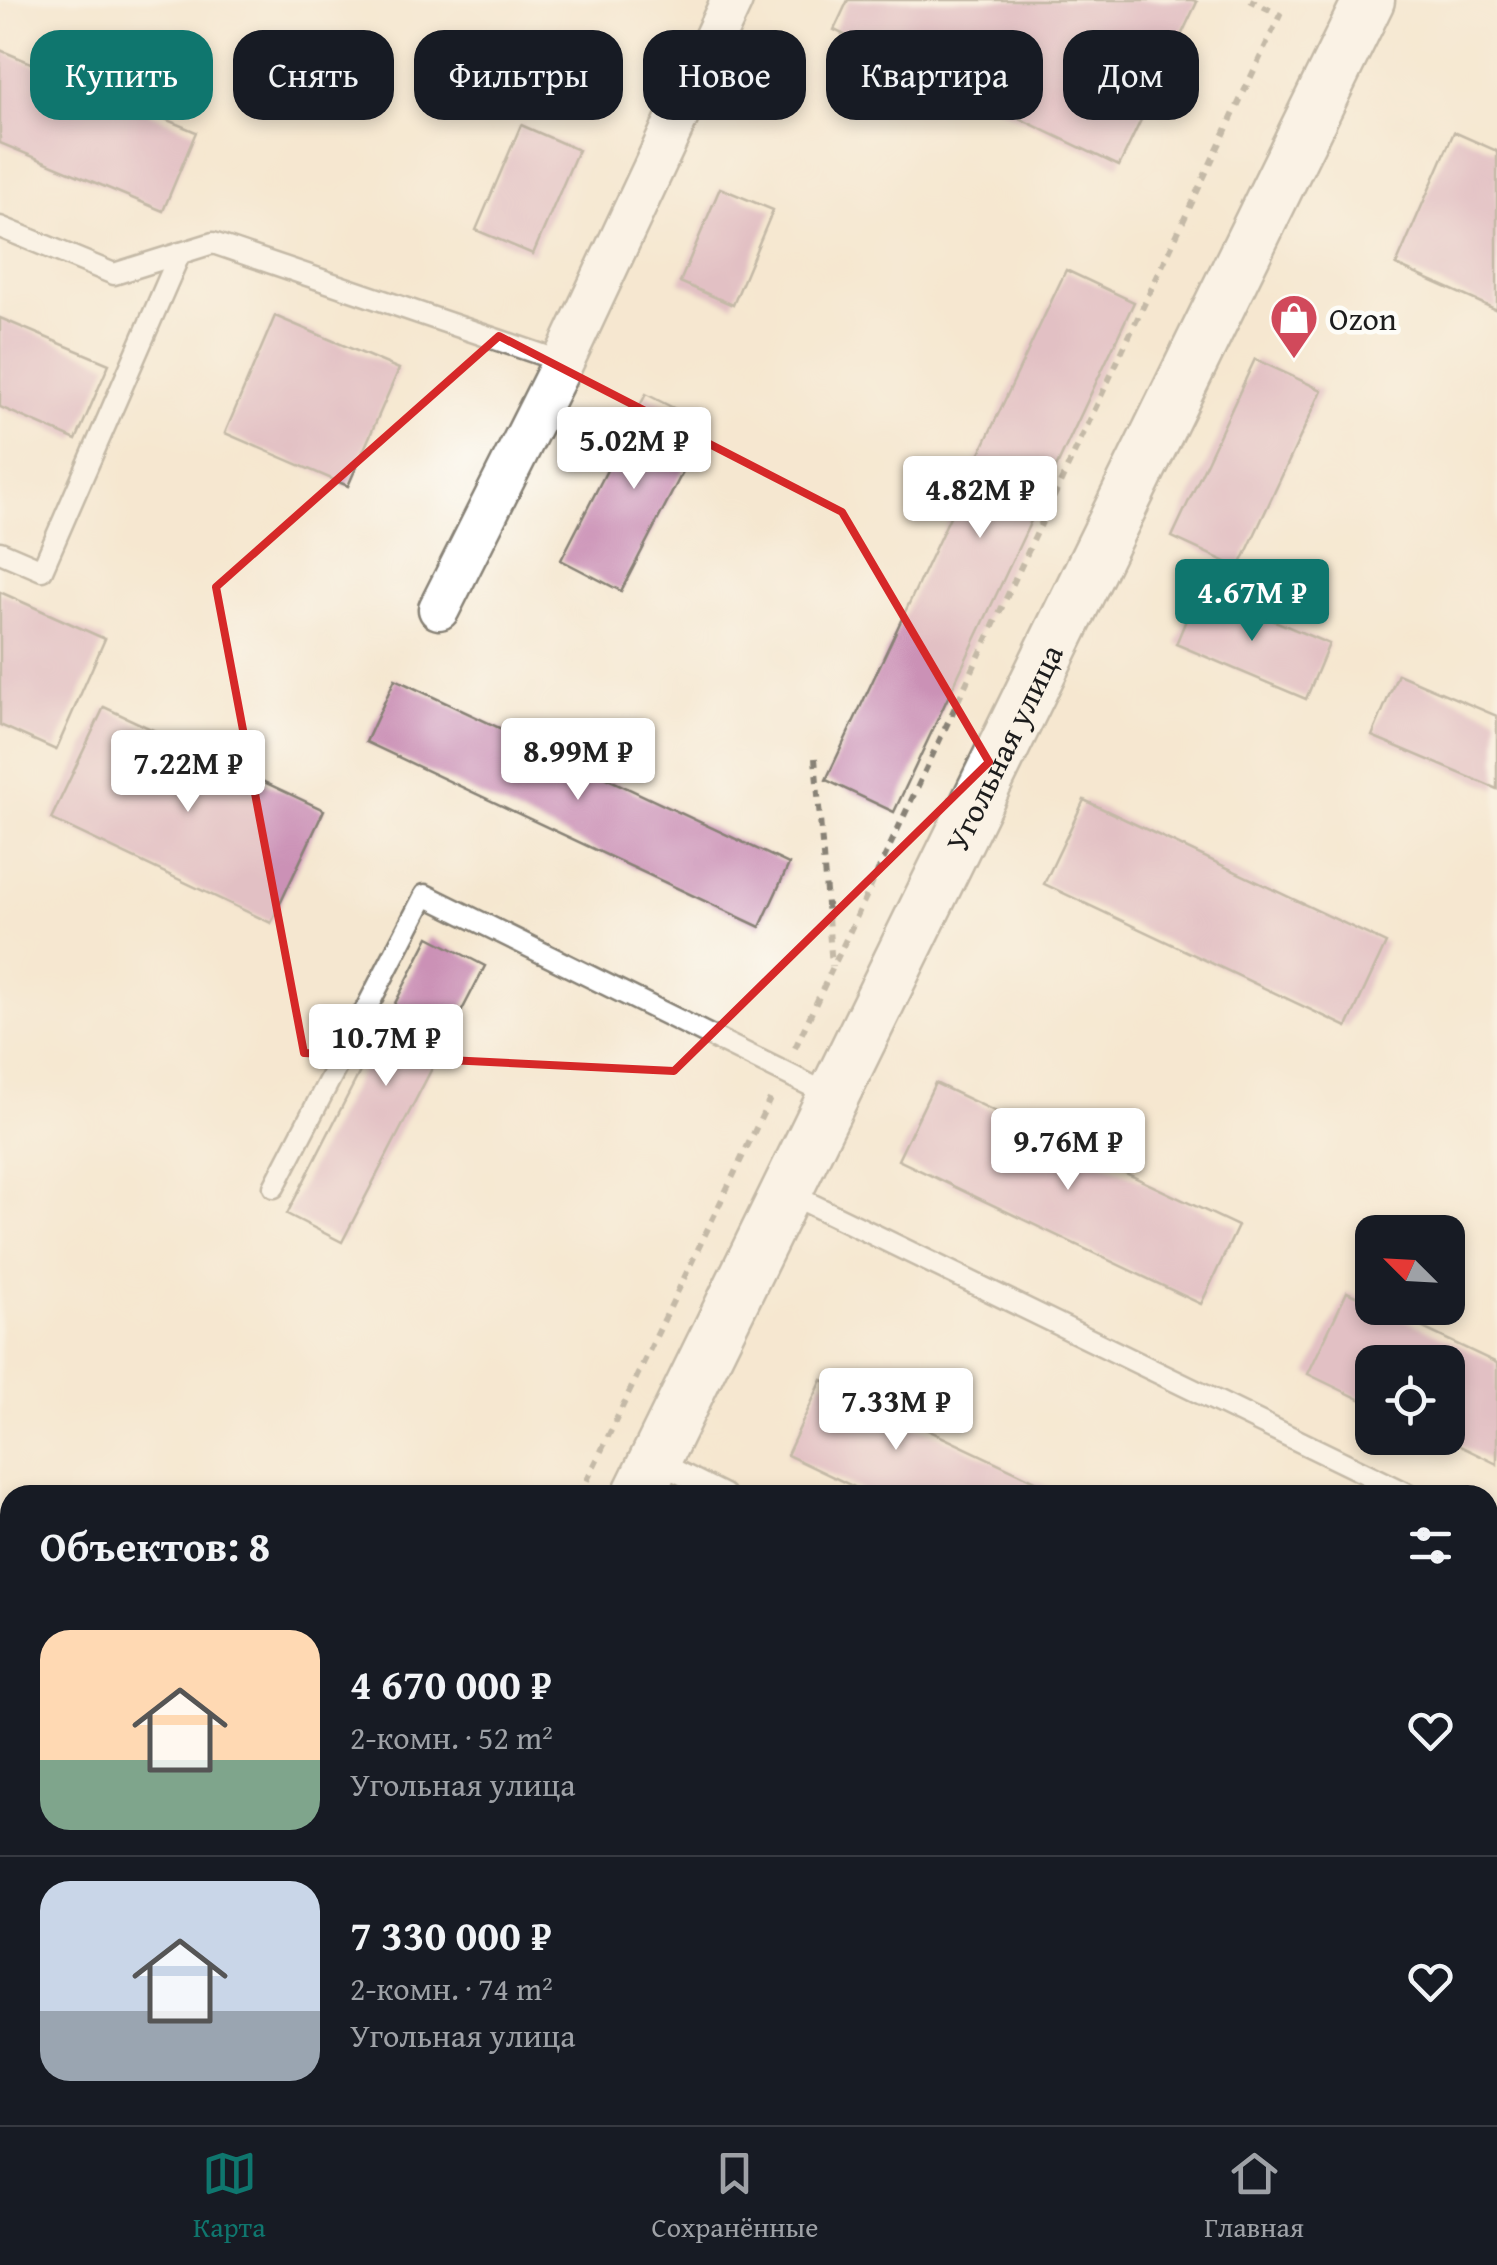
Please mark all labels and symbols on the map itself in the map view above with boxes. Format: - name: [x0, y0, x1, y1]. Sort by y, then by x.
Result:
- shop icon: Ozon: [1268, 292, 1320, 360]
- place label: Ozon: [1329, 295, 1397, 342]
- pin: 5.02M ₽: [542, 407, 726, 492]
- pin: 4.82M ₽: [888, 456, 1072, 541]
- pin: 4.67M ₽: [1160, 559, 1344, 644]
- street label: Угольная улица: [933, 635, 1074, 859]
- pin: 8.99M ₽: [486, 718, 670, 803]
- pin: 7.22M ₽: [96, 730, 280, 815]
- pin: 10.7M ₽: [294, 1004, 478, 1089]
- pin: 9.76M ₽: [976, 1108, 1160, 1193]
- north arrow: [1355, 1215, 1465, 1325]
- pin: 7.33M ₽: [804, 1368, 988, 1453]

